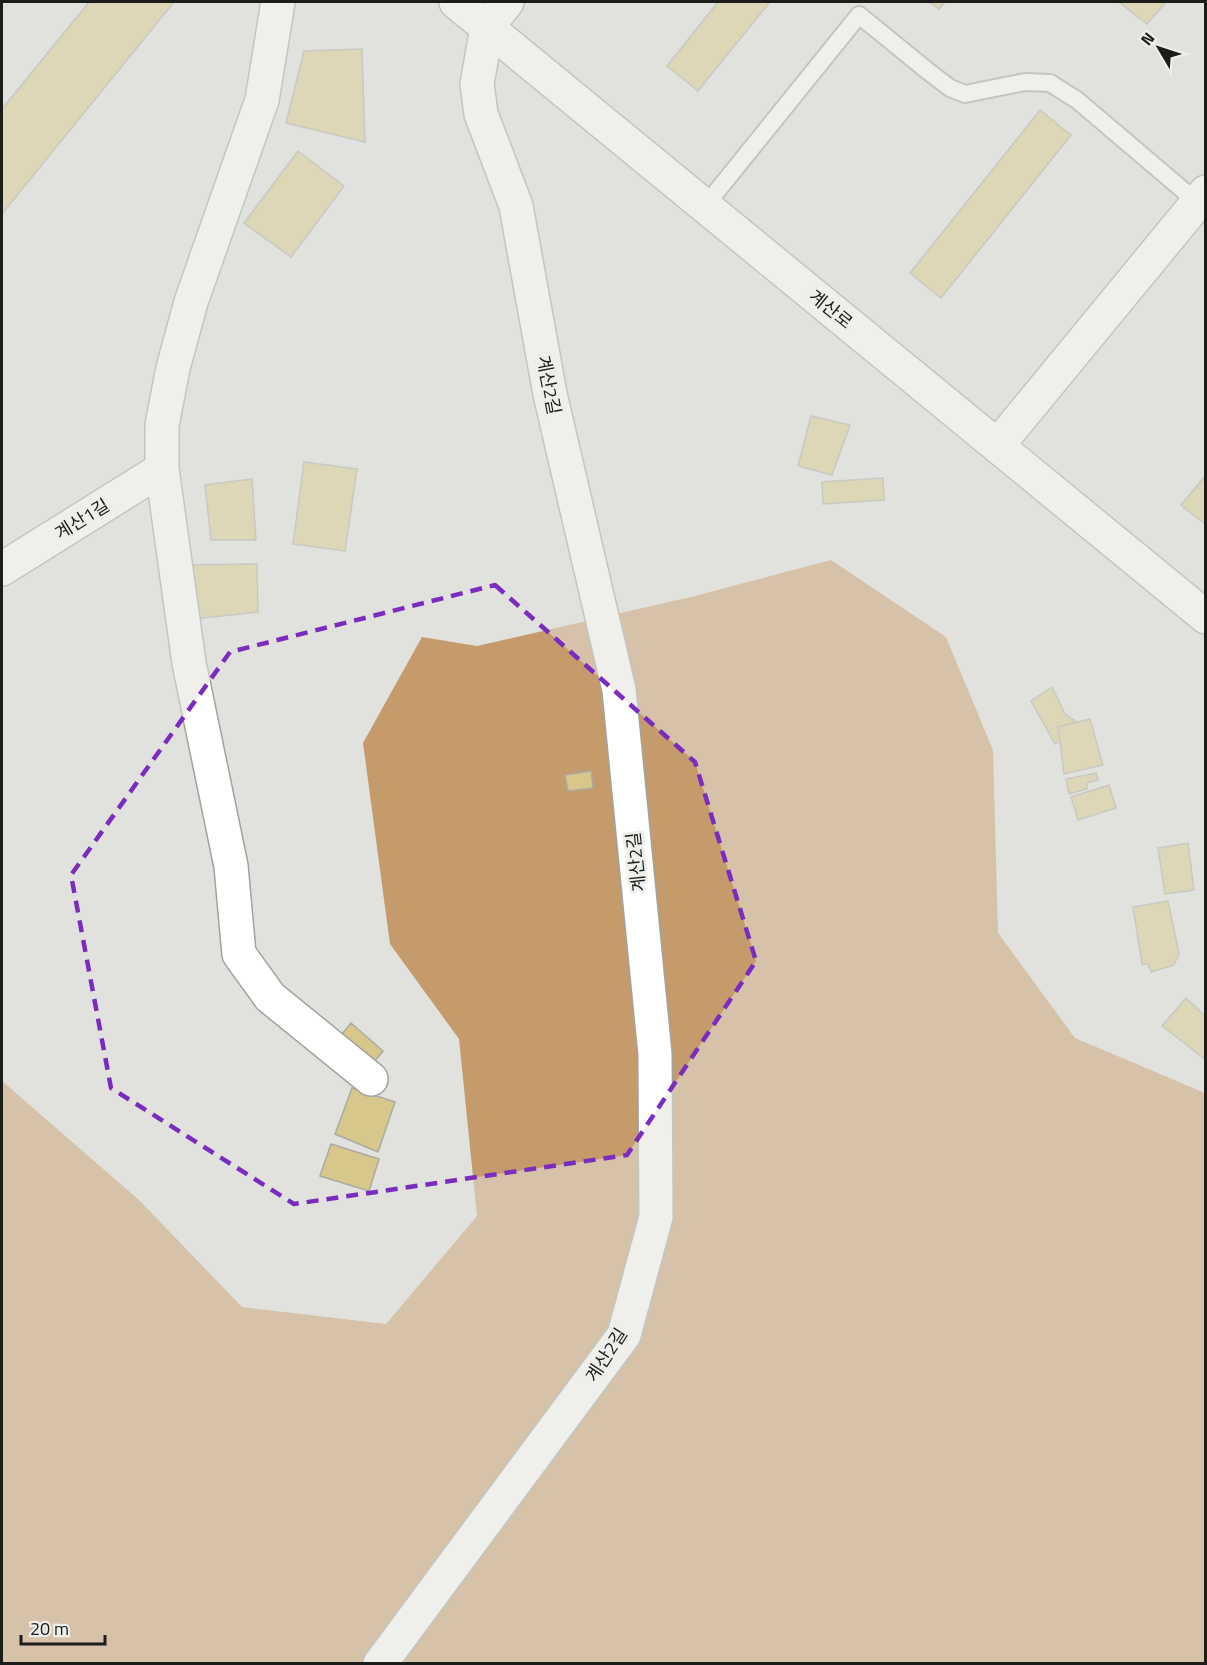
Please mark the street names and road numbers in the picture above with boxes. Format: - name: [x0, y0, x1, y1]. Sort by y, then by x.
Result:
- street label: 계산로: [803, 283, 859, 335]
- street label: 계산2길: [530, 353, 568, 417]
- street label: 계산1길: [50, 492, 114, 546]
- street label: 계산2길: [619, 831, 653, 893]
- street label: 계산2길: [578, 1323, 634, 1387]

